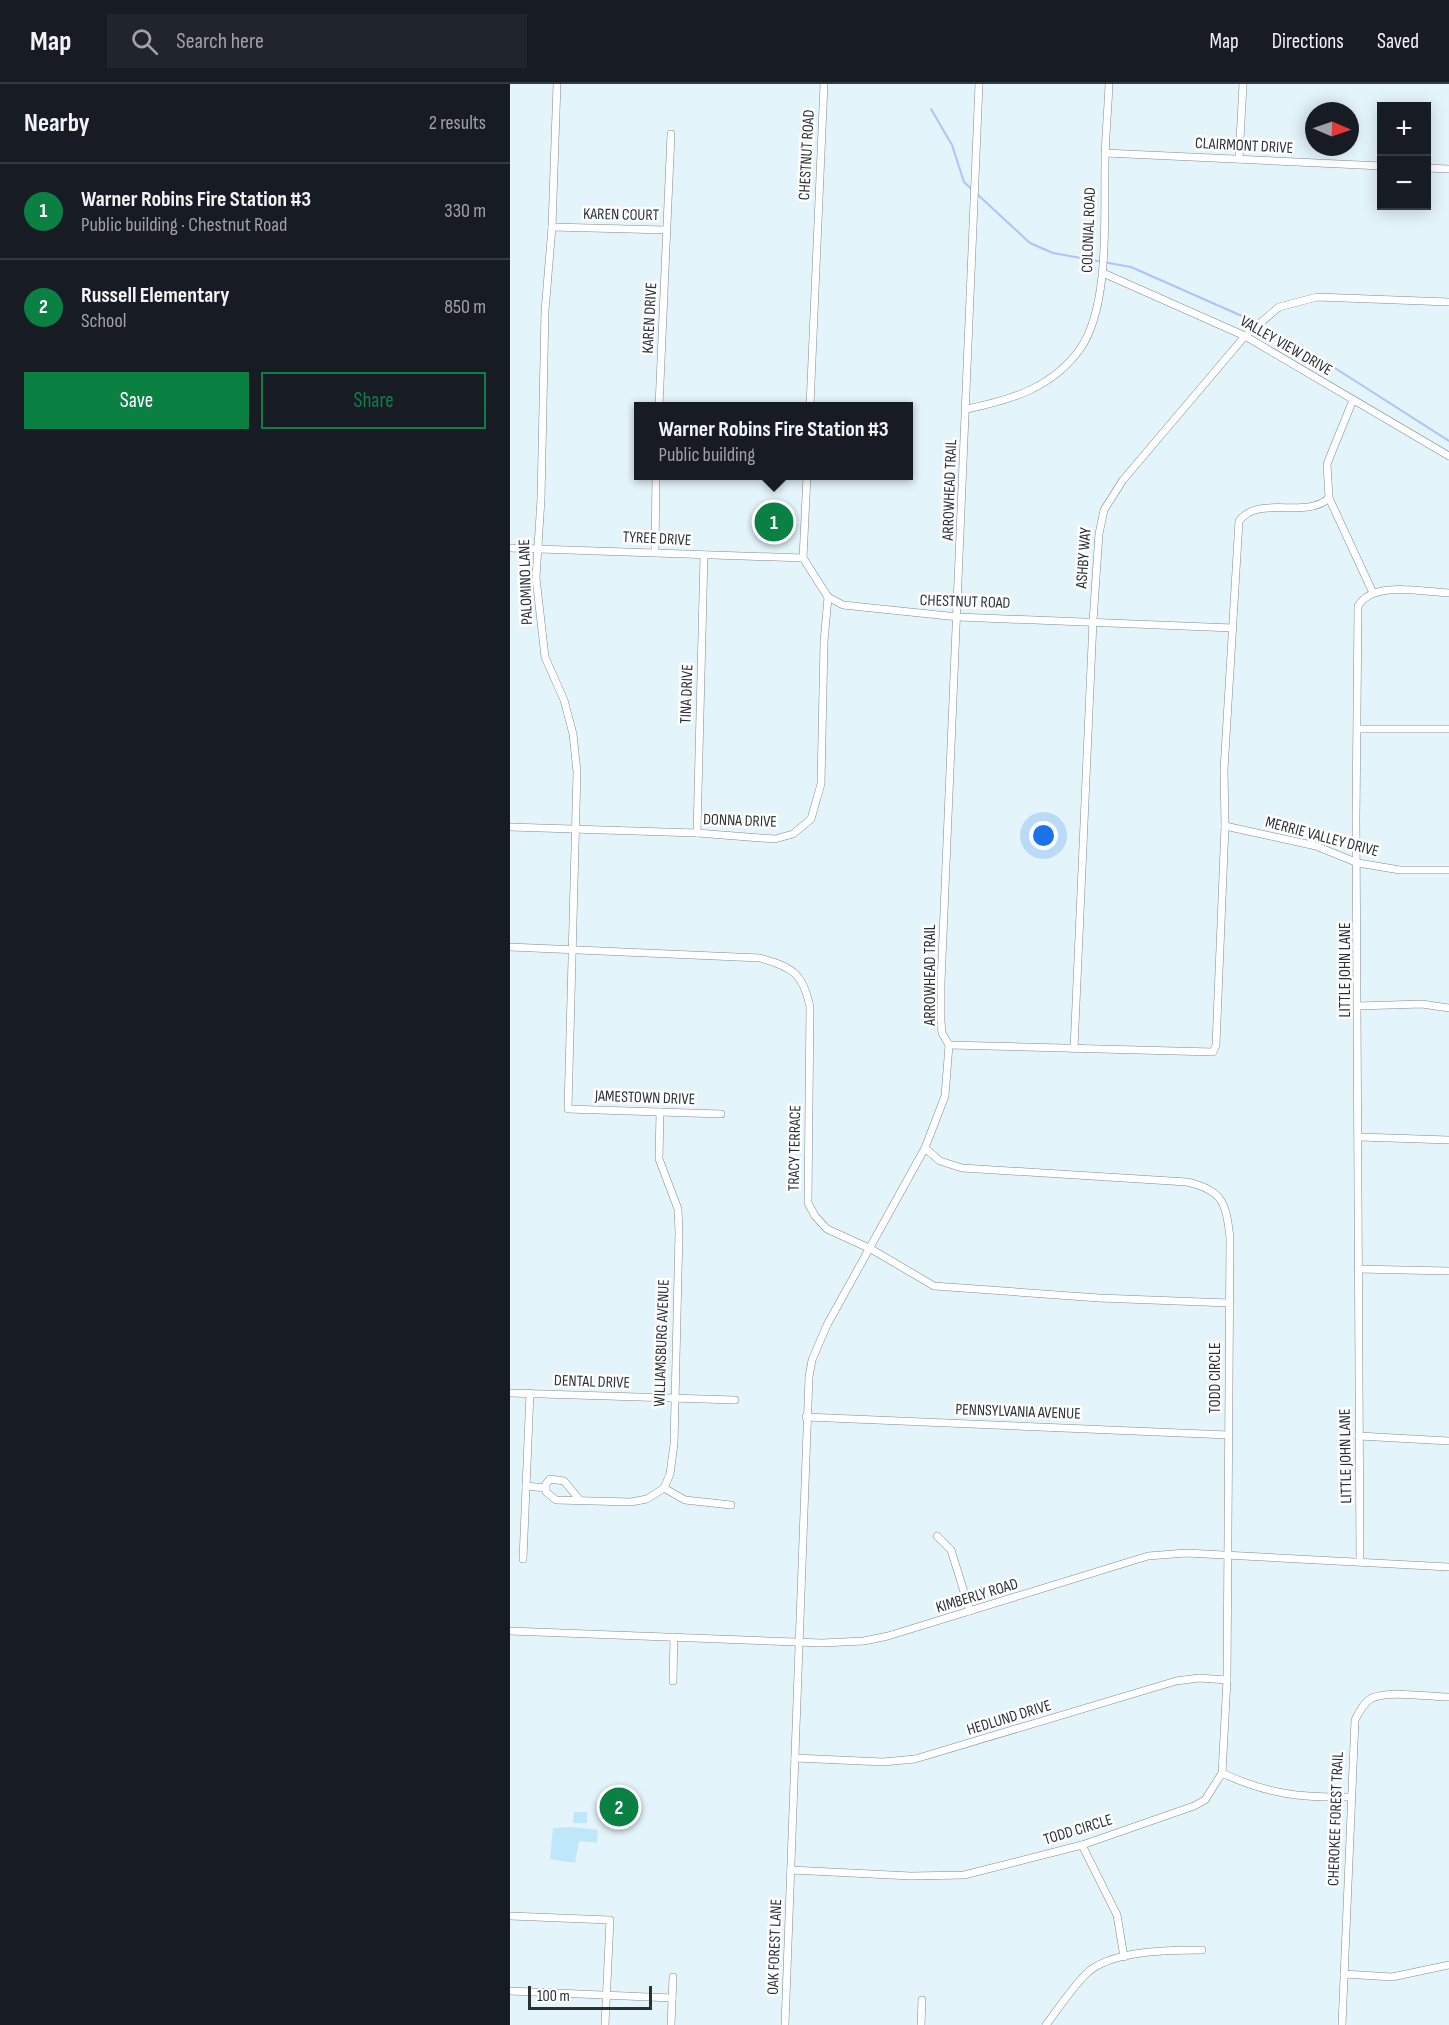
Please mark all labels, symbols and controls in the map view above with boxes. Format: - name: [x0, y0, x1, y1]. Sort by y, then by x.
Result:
- search box: [107, 14, 527, 68]
- text: Map: [30, 25, 71, 58]
- icon: search: [128, 25, 161, 58]
- text: Search here: [176, 28, 264, 55]
- text: Map: [1209, 29, 1239, 54]
- text: Directions: [1272, 29, 1344, 54]
- text: Saved: [1377, 29, 1419, 54]
- north arrow: [1305, 102, 1359, 156]
- map controls: [1377, 102, 1431, 210]
- button: +: [1377, 102, 1431, 156]
- text: Nearby: [24, 108, 90, 139]
- street label: CHESTNUT ROAD: [795, 109, 819, 201]
- text: 2 results: [429, 111, 486, 135]
- street label: CLAIRMONT DRIVE: [1194, 134, 1294, 158]
- button: −: [1377, 156, 1431, 210]
- text: Warner Robins Fire Station #3: [81, 186, 311, 213]
- street label: COLONIAL ROAD: [1078, 187, 1100, 273]
- text: 1: [40, 199, 47, 223]
- text: 330 m: [444, 199, 486, 223]
- street label: KAREN COURT: [583, 205, 660, 225]
- text: Public building · Chestnut Road: [81, 213, 287, 237]
- text: Russell Elementary: [81, 282, 230, 309]
- street label: KAREN DRIVE: [639, 282, 661, 354]
- text: 2: [39, 295, 48, 319]
- text: 850 m: [444, 295, 486, 319]
- text: School: [81, 309, 126, 333]
- street label: VALLEY VIEW DRIVE: [1236, 312, 1336, 380]
- button: Save: [24, 372, 249, 429]
- button: Share: [261, 372, 486, 429]
- popup: [634, 402, 913, 480]
- text: Warner Robins Fire Station #3: [658, 416, 889, 443]
- street label: ARROWHEAD TRAIL: [939, 439, 961, 542]
- text: Public building: [658, 443, 755, 467]
- pin: 1: [754, 500, 794, 544]
- street label: ASHBY WAY: [1072, 527, 1096, 590]
- street label: TYREE DRIVE: [622, 528, 692, 550]
- street label: PALOMINO LANE: [515, 539, 537, 625]
- street label: CHESTNUT ROAD: [919, 591, 1011, 613]
- street label: TINA DRIVE: [676, 664, 698, 724]
- street label: DONNA DRIVE: [703, 810, 777, 832]
- street label: MERRIE VALLEY DRIVE: [1263, 813, 1381, 861]
- your location: [1029, 821, 1058, 850]
- street label: LITTLE JOHN LANE: [1336, 923, 1355, 1017]
- street label: ARROWHEAD TRAIL: [921, 924, 940, 1027]
- street label: JAMESTOWN DRIVE: [594, 1087, 695, 1109]
- street label: TRACY TERRACE: [785, 1105, 805, 1191]
- street label: WILLIAMSBURG AVENUE: [650, 1279, 674, 1407]
- street label: TODD CIRCLE: [1206, 1343, 1225, 1413]
- street label: DENTAL DRIVE: [554, 1371, 630, 1393]
- street label: PENNSYLVANIA AVENUE: [955, 1400, 1081, 1424]
- street label: LITTLE JOHN LANE: [1336, 1408, 1356, 1504]
- street label: KIMBERLY ROAD: [934, 1574, 1021, 1618]
- street label: HEDLUND DRIVE: [965, 1696, 1053, 1740]
- street label: CHEROKEE FOREST TRAIL: [1324, 1752, 1348, 1886]
- pin: 2: [600, 1784, 638, 1830]
- street label: TODD CIRCLE: [1041, 1811, 1115, 1849]
- street label: OAK FOREST LANE: [764, 1899, 786, 1995]
- scale bar: [528, 1983, 652, 2010]
- text: 100 m: [537, 1987, 570, 2006]

